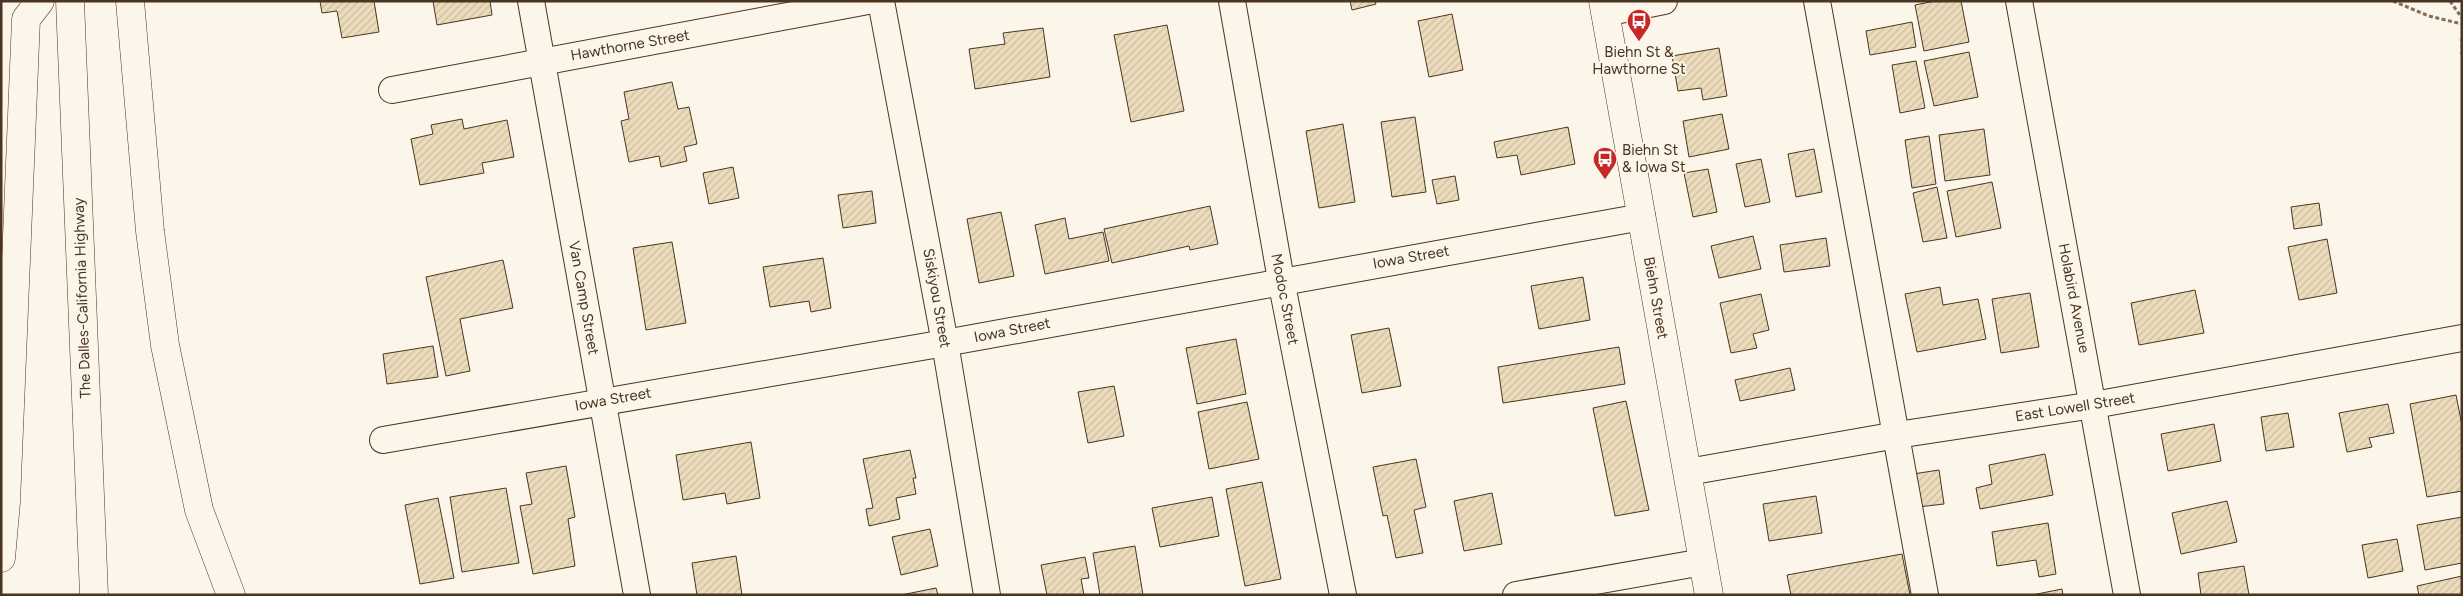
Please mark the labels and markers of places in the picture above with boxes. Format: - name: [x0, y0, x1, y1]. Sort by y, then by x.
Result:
- bus stop icon: Biehn St & Hawthorne St: [1626, 8, 1652, 42]
- place label: Biehn St & Hawthorne St: [1592, 43, 1686, 78]
- place label: Biehn St & Iowa St: [1622, 141, 1686, 176]
- bus stop icon: Biehn St & Iowa St: [1592, 146, 1618, 180]

